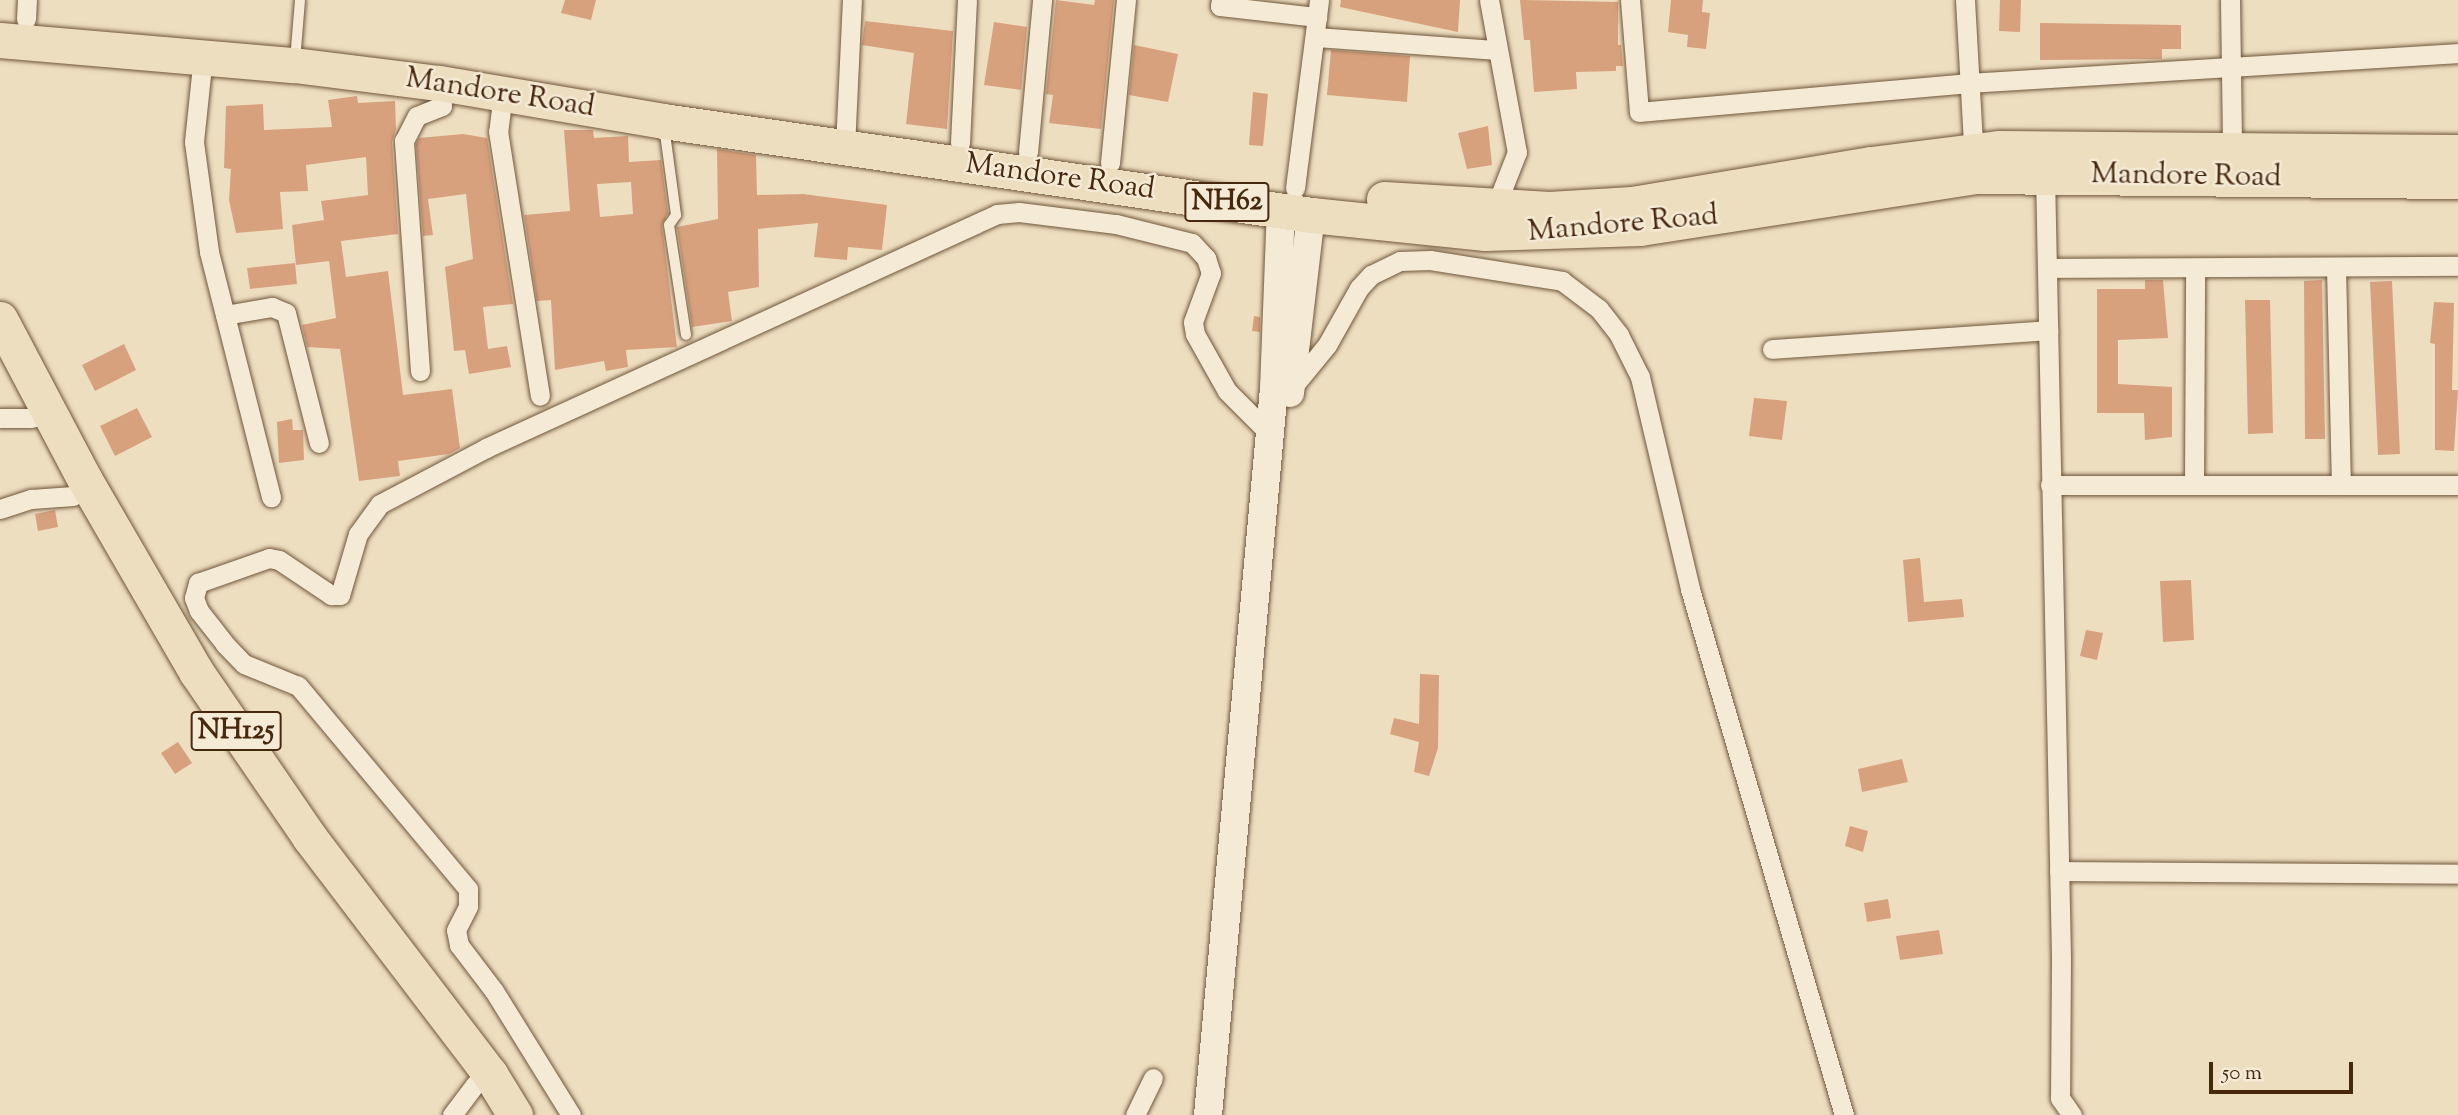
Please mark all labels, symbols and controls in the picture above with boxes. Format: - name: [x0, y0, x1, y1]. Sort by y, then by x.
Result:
- street label: Mandore Road: [403, 61, 597, 127]
- street label: Mandore Road: [963, 147, 1157, 209]
- street label: Mandore Road: [2090, 157, 2282, 197]
- road number: NH62: [1183, 178, 1271, 227]
- street label: Mandore Road: [1526, 199, 1720, 251]
- road number: NH125: [190, 706, 282, 756]
- scale bar: [2213, 1048, 2356, 1092]
- text: 50 m: [2222, 1059, 2262, 1089]

